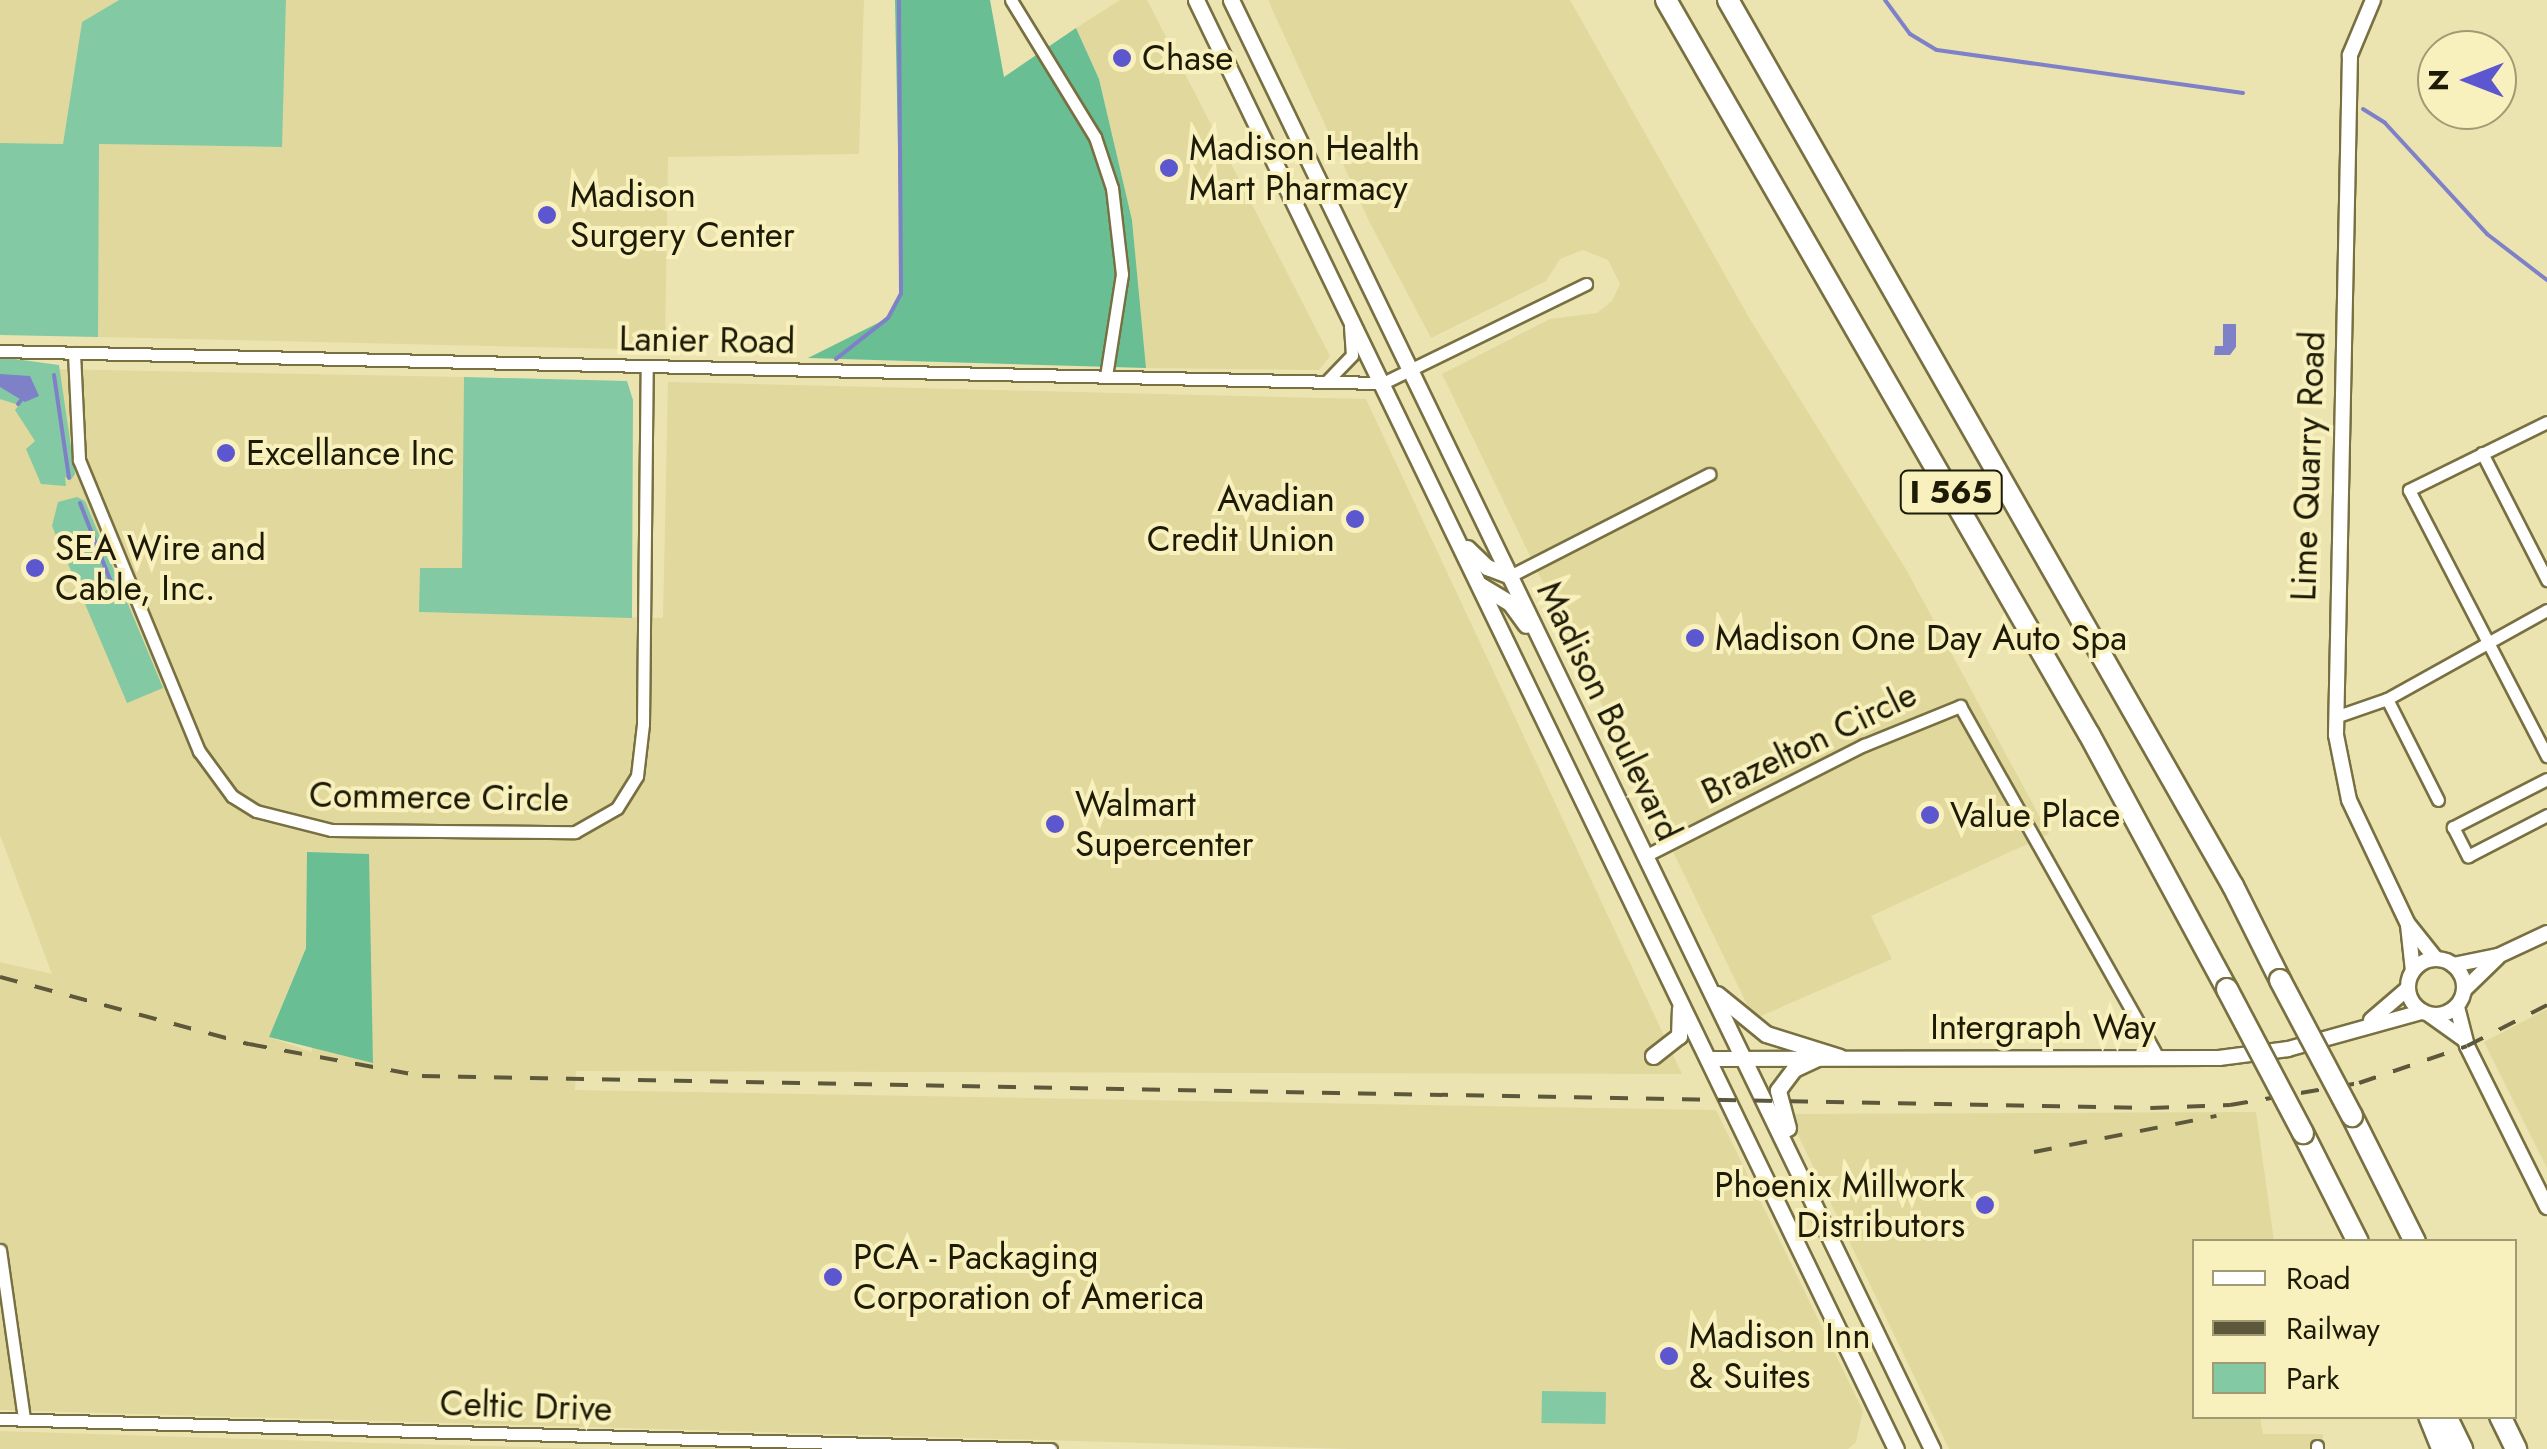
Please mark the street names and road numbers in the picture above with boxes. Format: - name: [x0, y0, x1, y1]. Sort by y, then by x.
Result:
- street label: Lanier Road: [619, 317, 795, 363]
- street label: Lime Quarry Road: [2282, 330, 2334, 602]
- road number: I 565: [1898, 465, 2004, 519]
- street label: Madison Boulevard: [1528, 575, 1690, 847]
- street label: Brazelton Circle: [1695, 673, 1923, 813]
- street label: Commerce Circle: [309, 774, 569, 820]
- street label: Intergraph Way: [1930, 1006, 2156, 1048]
- street label: Celtic Drive: [439, 1382, 613, 1430]

